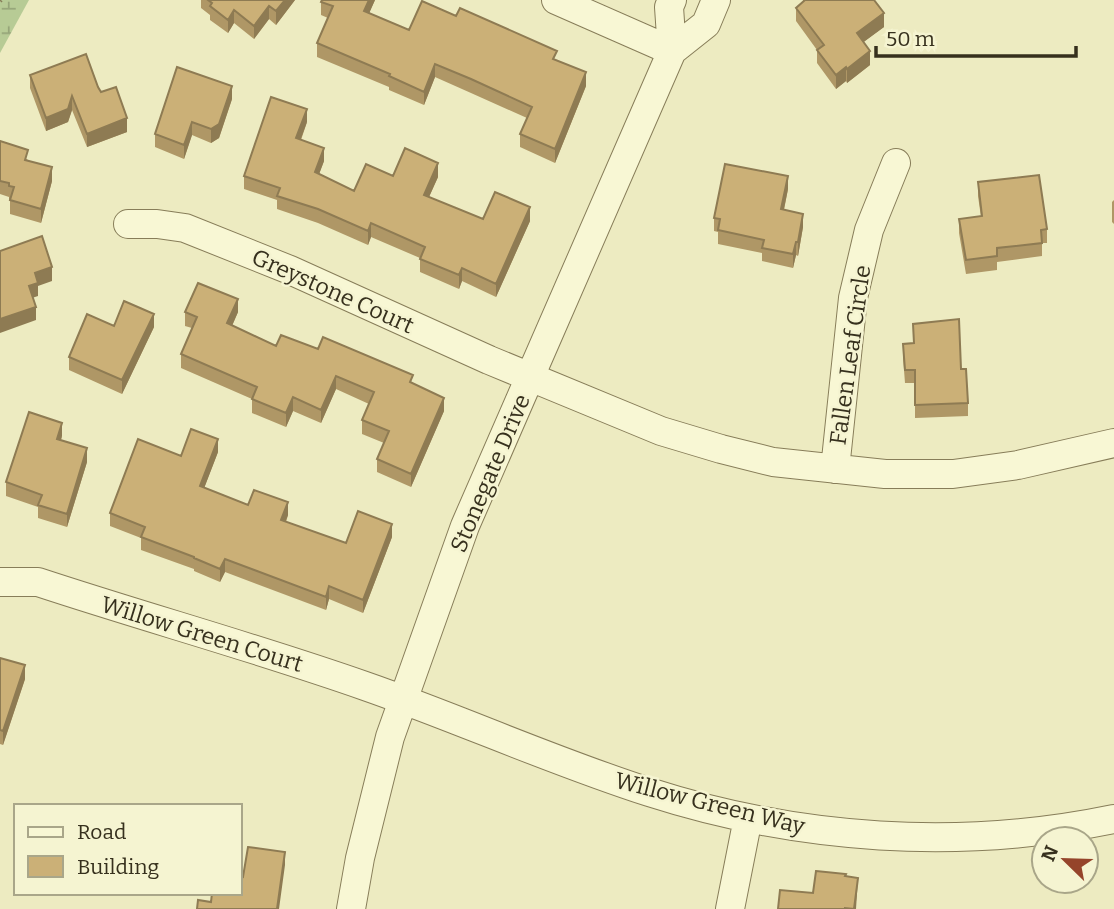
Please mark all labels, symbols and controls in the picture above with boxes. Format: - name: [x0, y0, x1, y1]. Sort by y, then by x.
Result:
- scale bar: [876, 14, 1076, 58]
- text: 50 m: [886, 26, 935, 52]
- street label: Greystone Court: [248, 243, 418, 339]
- street label: Fallen Leaf Circle: [824, 263, 876, 447]
- street label: Stonegate Drive: [444, 390, 536, 556]
- street label: Willow Green Court: [98, 590, 306, 678]
- street label: Willow Green Way: [612, 766, 809, 840]
- legend: [14, 804, 242, 895]
- text: Road: [77, 819, 126, 845]
- north arrow: [1030, 825, 1100, 895]
- text: N: [1036, 842, 1063, 865]
- text: Building: [77, 854, 160, 880]

